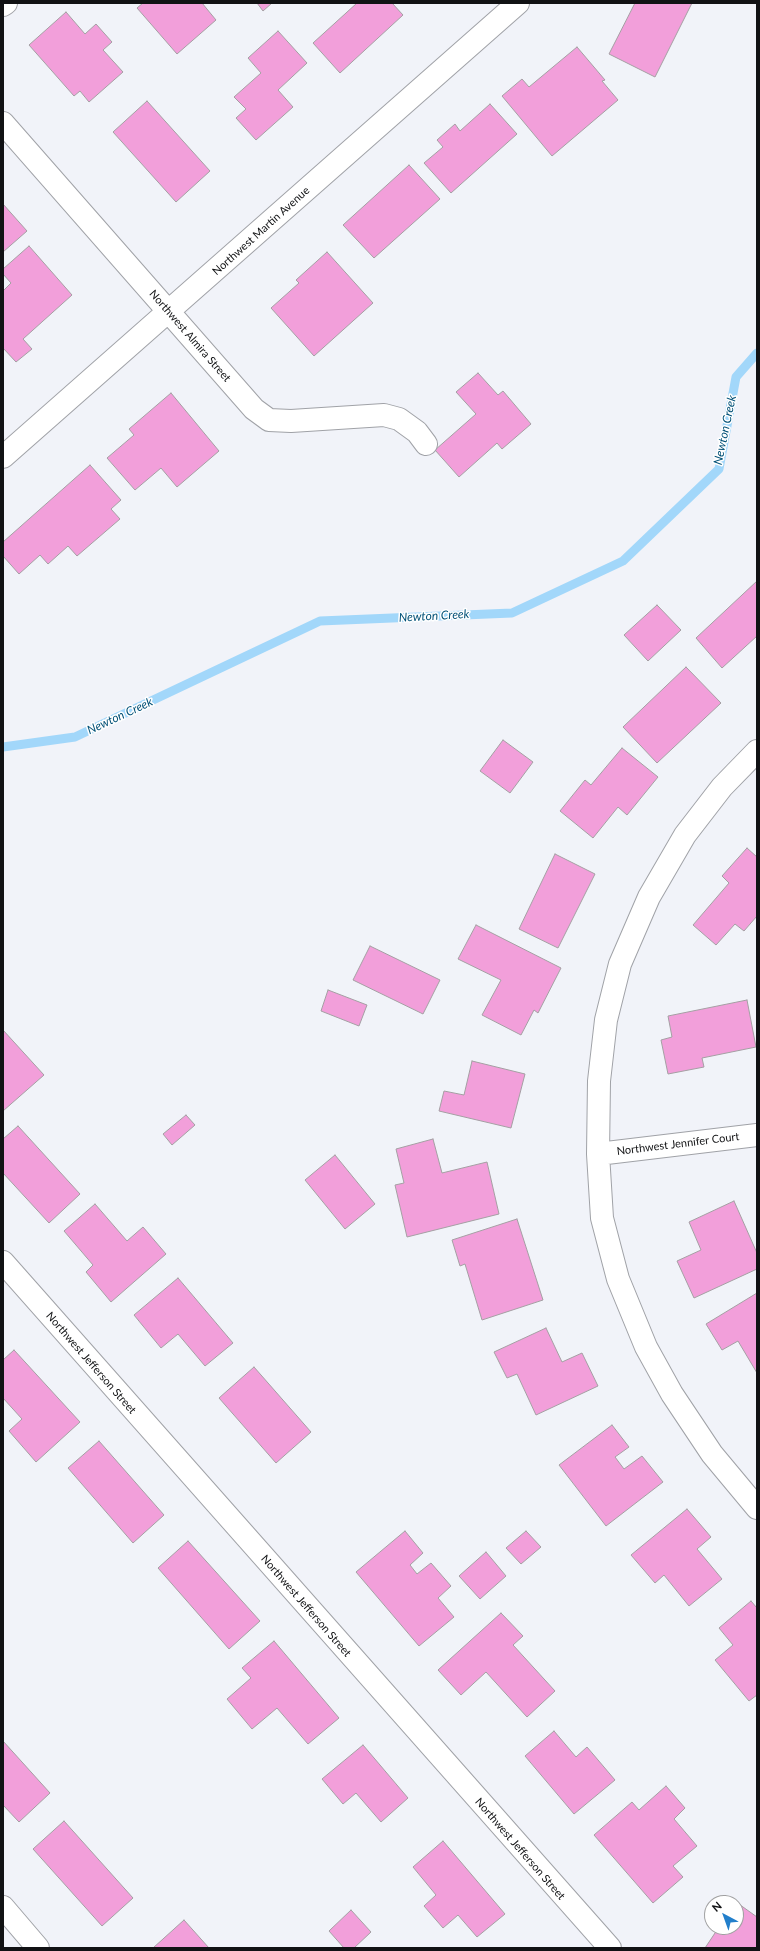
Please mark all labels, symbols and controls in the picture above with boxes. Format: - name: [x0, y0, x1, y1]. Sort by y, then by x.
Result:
- street label: Northwest Martin Avenue: [210, 184, 312, 278]
- street label: Northwest Almira Street: [147, 287, 233, 385]
- water label: Newton Creek: [711, 394, 739, 466]
- water label: Newton Creek: [398, 607, 470, 625]
- water label: Newton Creek: [85, 695, 155, 737]
- street label: Northwest Jennifer Court: [616, 1130, 740, 1158]
- street label: Northwest Jefferson Street: [43, 1309, 139, 1417]
- street label: Northwest Jefferson Street: [258, 1552, 354, 1660]
- street label: Northwest Jefferson Street: [472, 1795, 568, 1903]
- north arrow: [704, 1895, 744, 1935]
- text: N: [709, 1899, 724, 1914]

